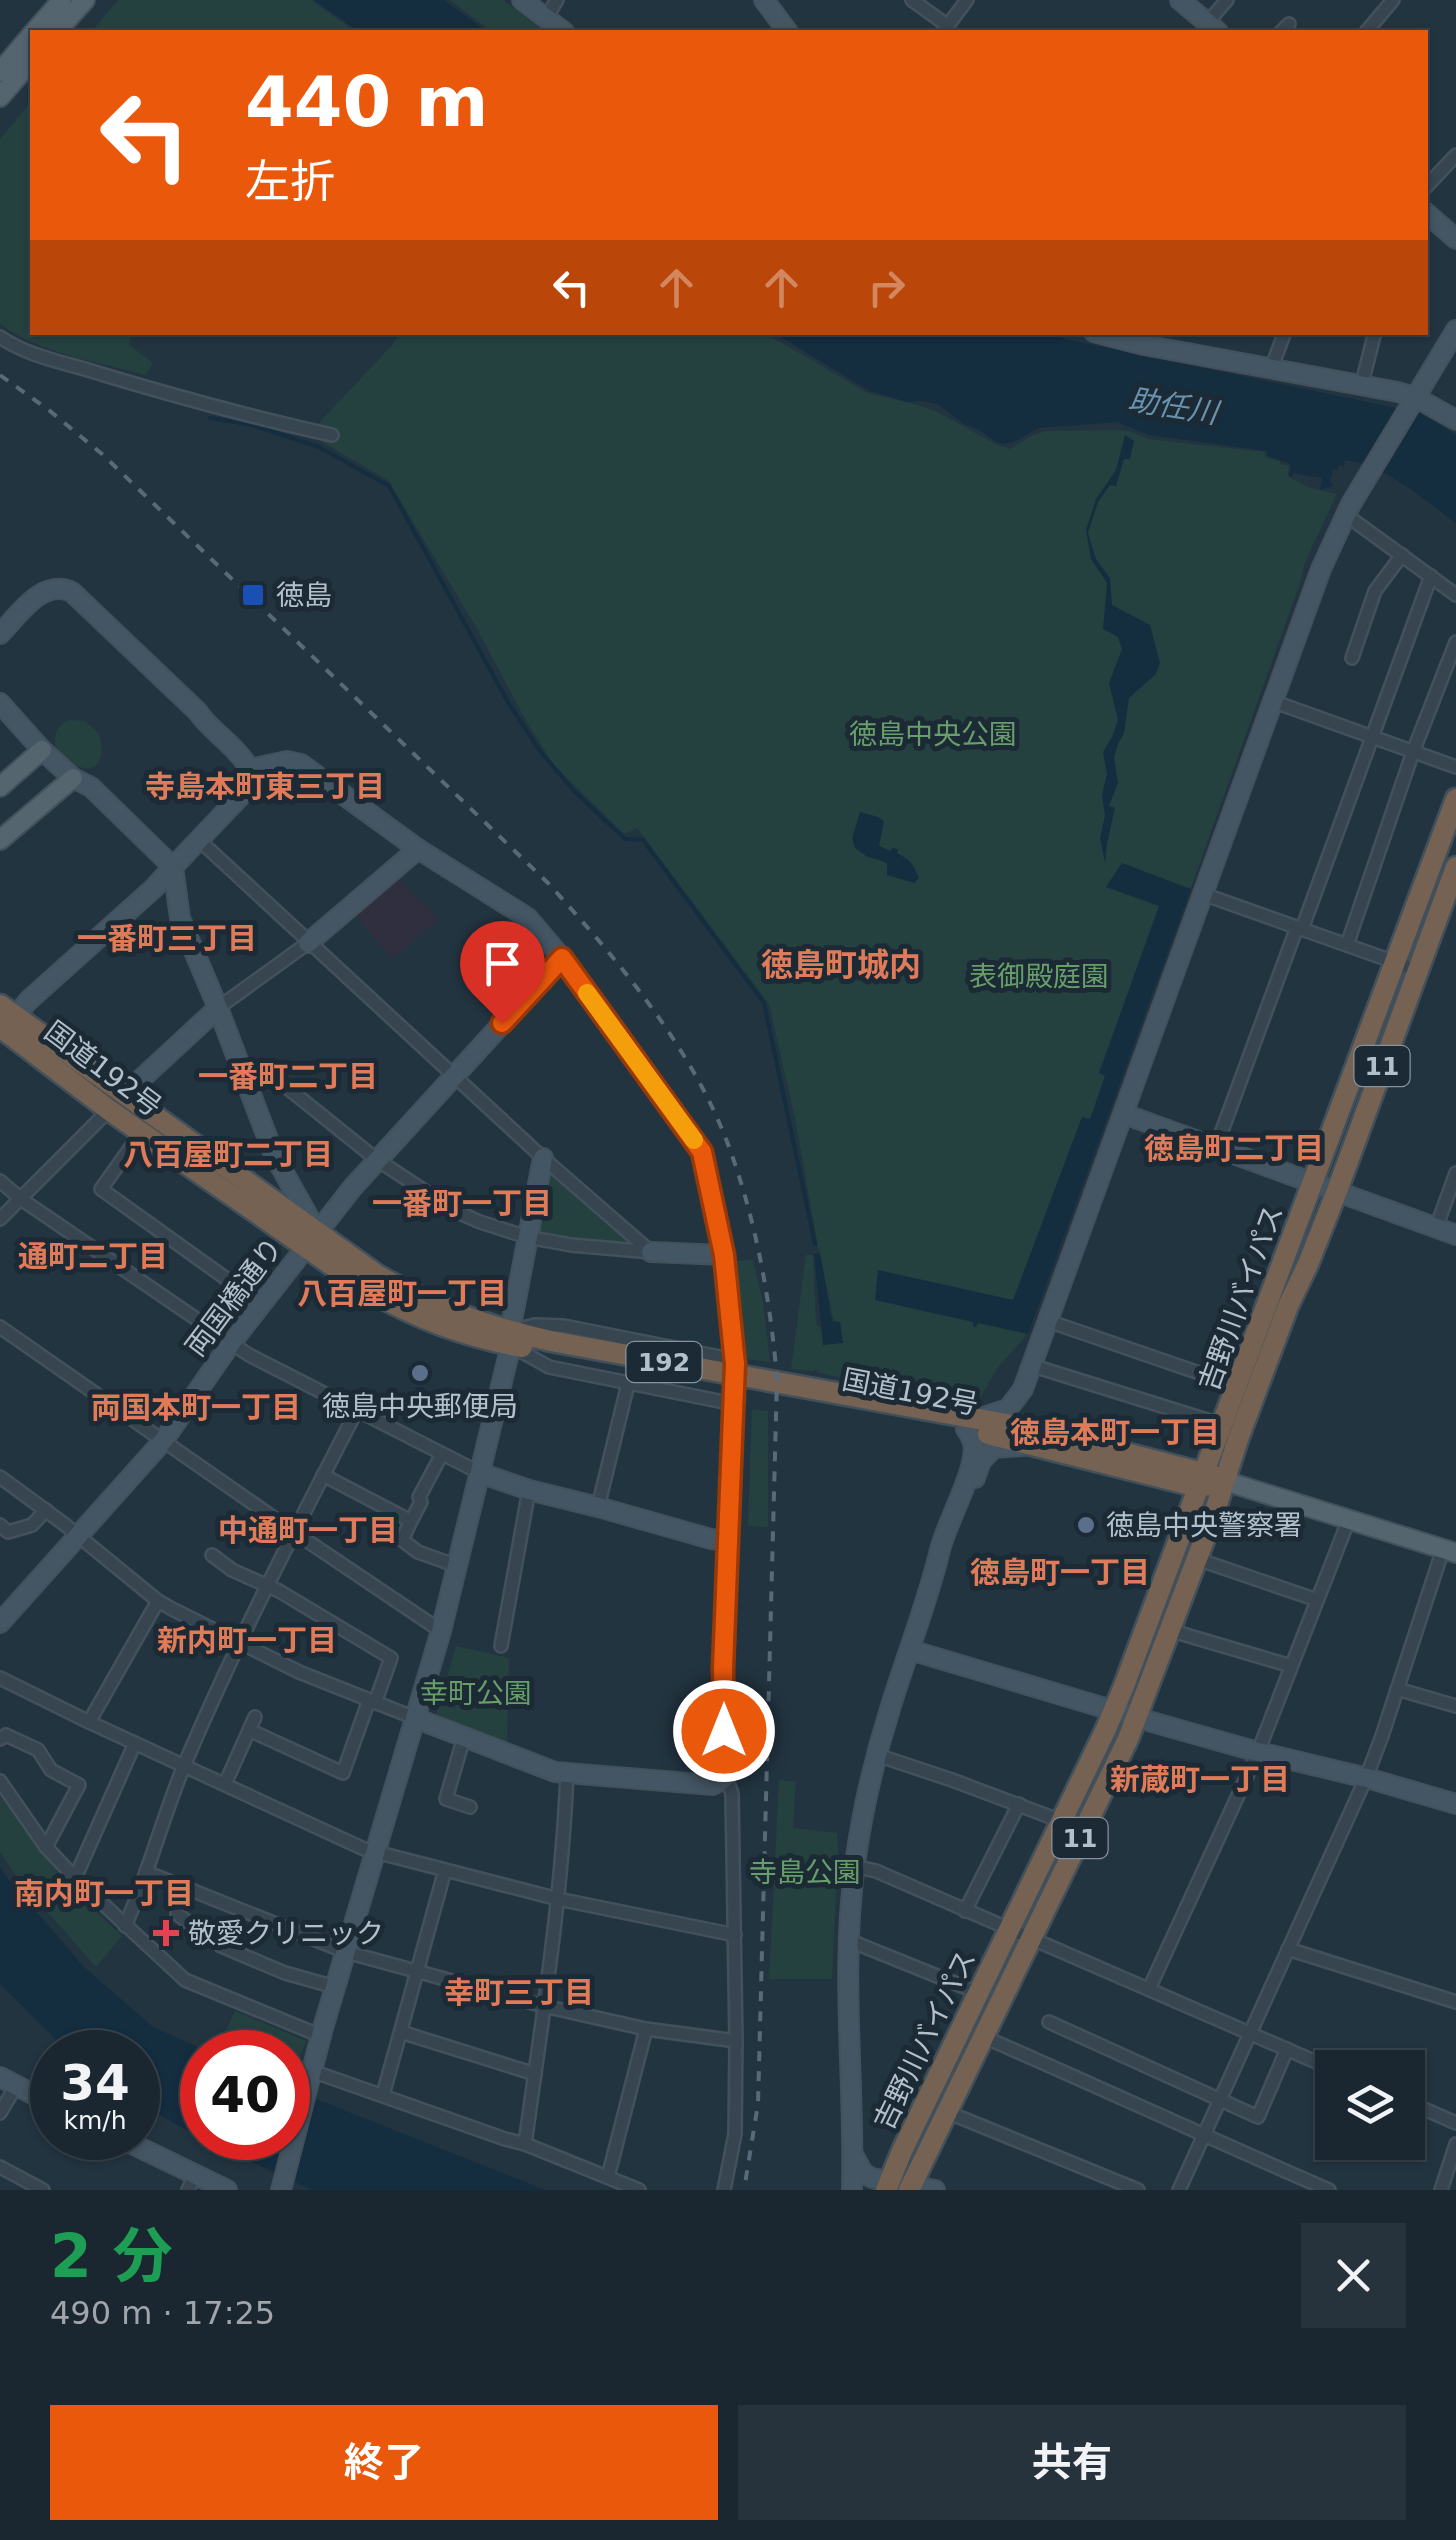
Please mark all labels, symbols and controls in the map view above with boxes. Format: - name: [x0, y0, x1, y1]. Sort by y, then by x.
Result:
- text: 440 m: [245, 61, 488, 143]
- icon: left: [80, 70, 210, 200]
- text: 左折: [245, 155, 335, 208]
- icon: left: [544, 260, 599, 315]
- icon: ahead: [649, 260, 704, 315]
- icon: ahead: [754, 260, 809, 315]
- icon: right: [859, 260, 914, 315]
- water label: 助任川: [1126, 382, 1223, 431]
- place label: 徳島: [276, 579, 332, 612]
- marker: 徳島: [240, 582, 266, 608]
- park label: 徳島中央公園: [849, 718, 1017, 751]
- district label: 寺島本町東三丁目: [145, 769, 385, 804]
- district label: 一番町三丁目: [77, 921, 257, 956]
- pin: [460, 921, 545, 1024]
- icon: arrive: [475, 936, 530, 991]
- district label: 徳島町城内: [761, 946, 921, 984]
- park label: 表御殿庭園: [969, 960, 1109, 993]
- street label: 国道192号: [38, 1014, 168, 1124]
- road number: 11: [1354, 1046, 1410, 1086]
- district label: 一番町二丁目: [198, 1059, 378, 1094]
- district label: 徳島町二丁目: [1144, 1131, 1324, 1166]
- district label: 八百屋町二丁目: [123, 1137, 333, 1172]
- district label: 一番町一丁目: [372, 1186, 552, 1221]
- street label: 吉野川バイパス: [1192, 1201, 1290, 1395]
- street label: 両国橋通り: [179, 1231, 289, 1363]
- district label: 通町二丁目: [18, 1239, 168, 1274]
- district label: 八百屋町一丁目: [297, 1276, 507, 1311]
- road number: 192: [626, 1342, 702, 1382]
- marker: 徳島中央郵便局: [409, 1362, 431, 1384]
- street label: 国道192号: [839, 1363, 981, 1421]
- district label: 両国本町一丁目: [91, 1390, 301, 1425]
- place label: 徳島中央郵便局: [322, 1390, 518, 1423]
- district label: 徳島本町一丁目: [1010, 1415, 1220, 1450]
- place label: 徳島中央警察署: [1106, 1509, 1302, 1542]
- district label: 中通町一丁目: [218, 1513, 398, 1548]
- marker: 徳島中央警察署: [1075, 1514, 1097, 1536]
- district label: 徳島町一丁目: [970, 1555, 1150, 1590]
- district label: 新内町一丁目: [157, 1623, 337, 1658]
- park label: 幸町公園: [420, 1677, 532, 1710]
- position arrow: [672, 1679, 776, 1783]
- district label: 新蔵町一丁目: [1110, 1762, 1290, 1797]
- road number: 11: [1052, 1818, 1108, 1858]
- park label: 寺島公園: [749, 1856, 861, 1889]
- district label: 南内町一丁目: [14, 1876, 194, 1911]
- place label: 敬愛クリニック: [188, 1917, 384, 1950]
- marker: 敬愛クリニック: [153, 1920, 179, 1946]
- street label: 吉野川バイパス: [867, 1945, 983, 2135]
- district label: 幸町三丁目: [444, 1975, 594, 2010]
- speed limit sign: 40: [180, 2030, 310, 2160]
- map controls: [1315, 2050, 1425, 2160]
- button: layers: [1315, 2050, 1425, 2160]
- text: 34: [60, 2054, 130, 2112]
- text: km/h: [63, 2106, 127, 2135]
- text: 2 分: [50, 2221, 173, 2291]
- button: close: [1301, 2223, 1406, 2328]
- text: 490 m · 17:25: [50, 2294, 275, 2332]
- button: 終了: [50, 2405, 718, 2520]
- button: 共有: [738, 2405, 1406, 2520]

